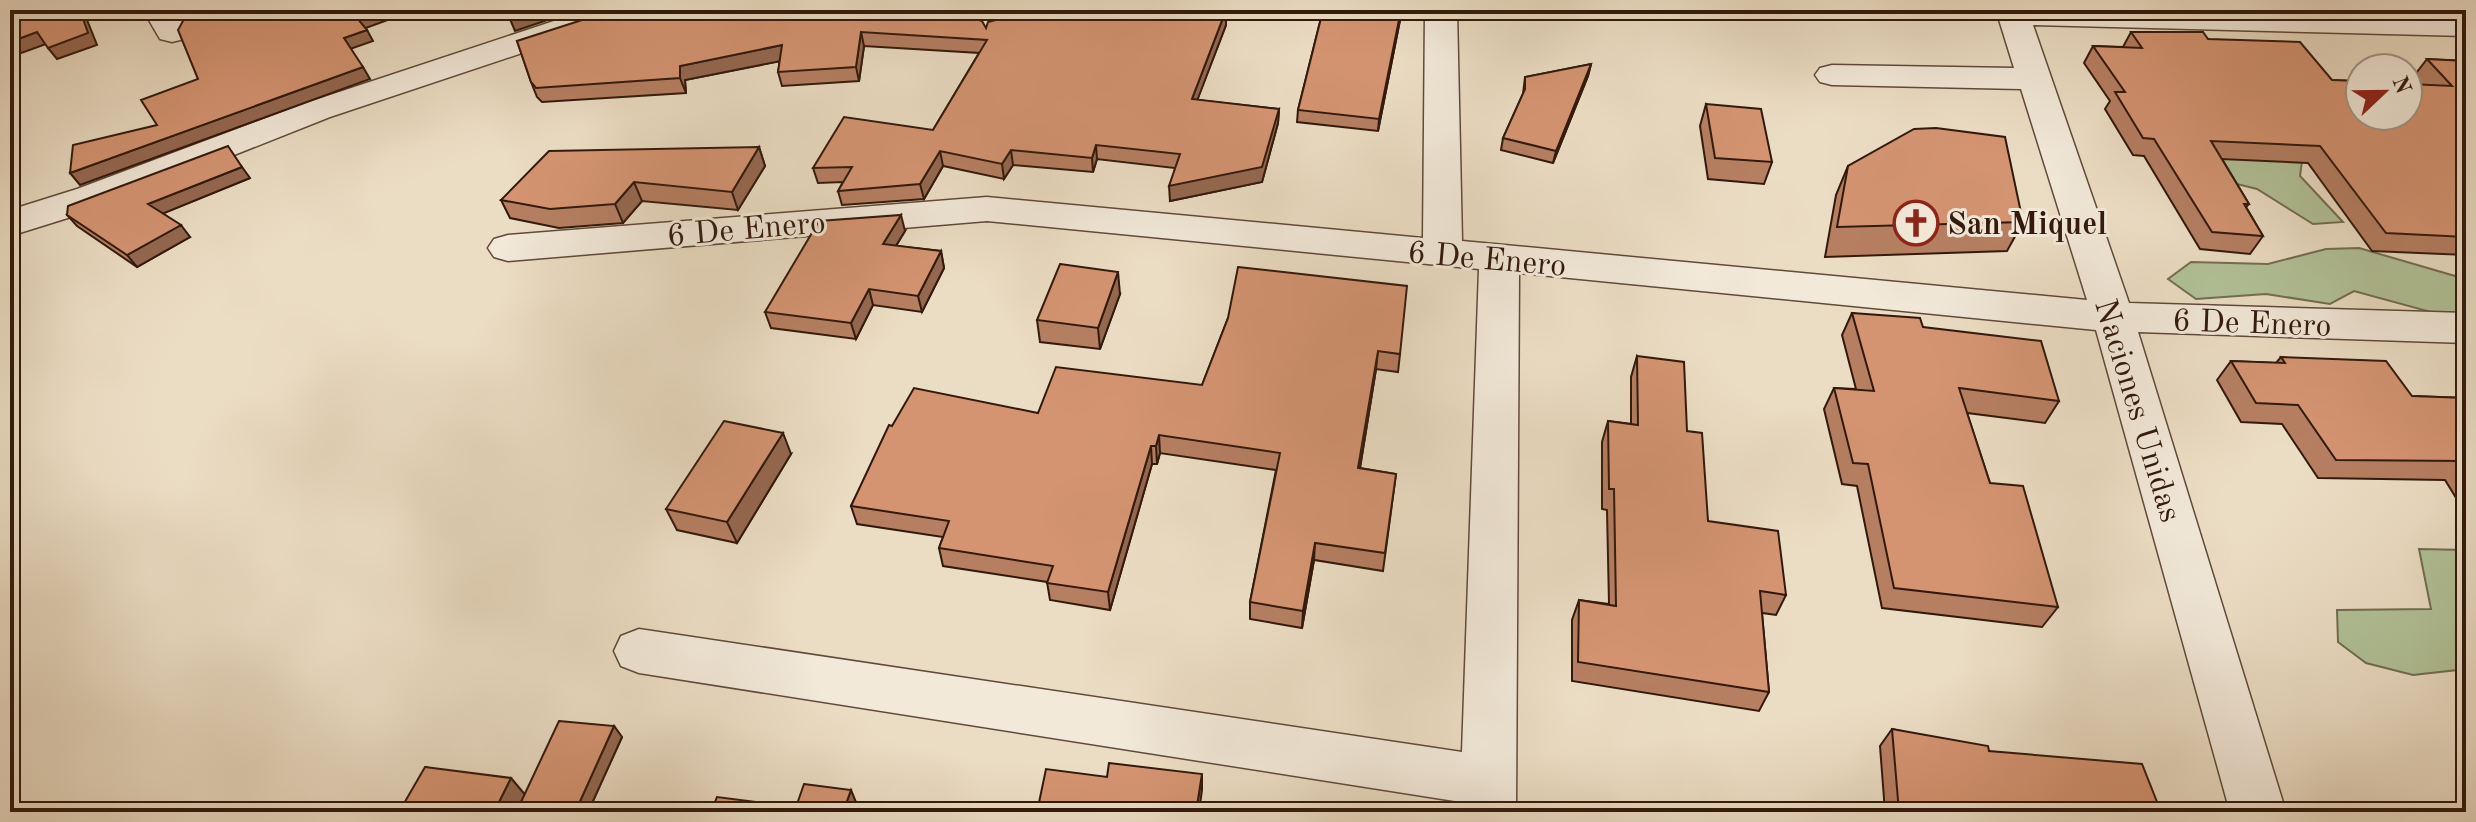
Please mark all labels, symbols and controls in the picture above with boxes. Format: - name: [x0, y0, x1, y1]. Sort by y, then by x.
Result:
- north arrow: [2344, 52, 2424, 132]
- text: N: [2387, 73, 2414, 97]
- church icon: San Miquel: [1892, 199, 1940, 247]
- street label: 6 De Enero: [666, 208, 827, 254]
- place label: San Miquel: [1947, 210, 2107, 242]
- street label: 6 De Enero: [1406, 238, 1567, 284]
- street label: Naciones Unidas: [2087, 296, 2185, 526]
- street label: 6 De Enero: [2172, 306, 2332, 344]

